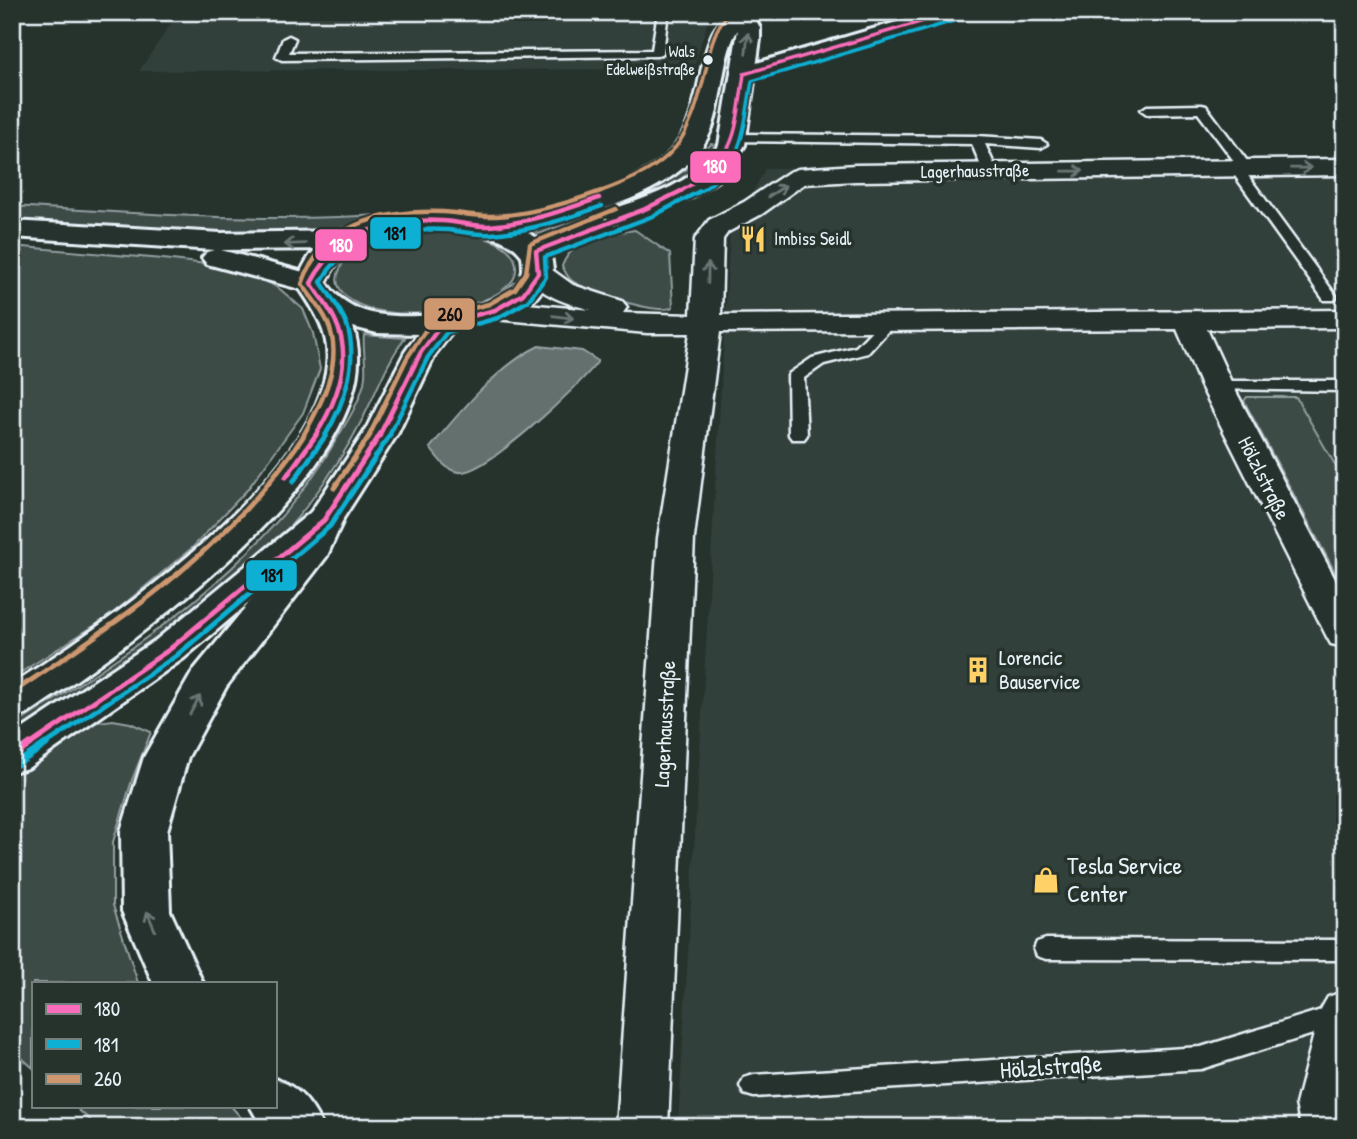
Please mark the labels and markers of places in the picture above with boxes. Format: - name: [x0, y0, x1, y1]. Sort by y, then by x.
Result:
- place label: Wals Edelweißstraße: [606, 40, 696, 80]
- marker: Wals Edelweißstraße: [701, 53, 715, 67]
- restaurant icon: Imbiss Seidl: [738, 224, 768, 254]
- place label: Imbiss Seidl: [774, 226, 851, 251]
- place label: Lorencic Bauservice: [999, 643, 1080, 696]
- building icon: Lorencic Bauservice: [963, 655, 993, 685]
- place label: Tesla Service Center: [1067, 849, 1182, 909]
- shop icon: Tesla Service Center: [1031, 865, 1061, 895]

